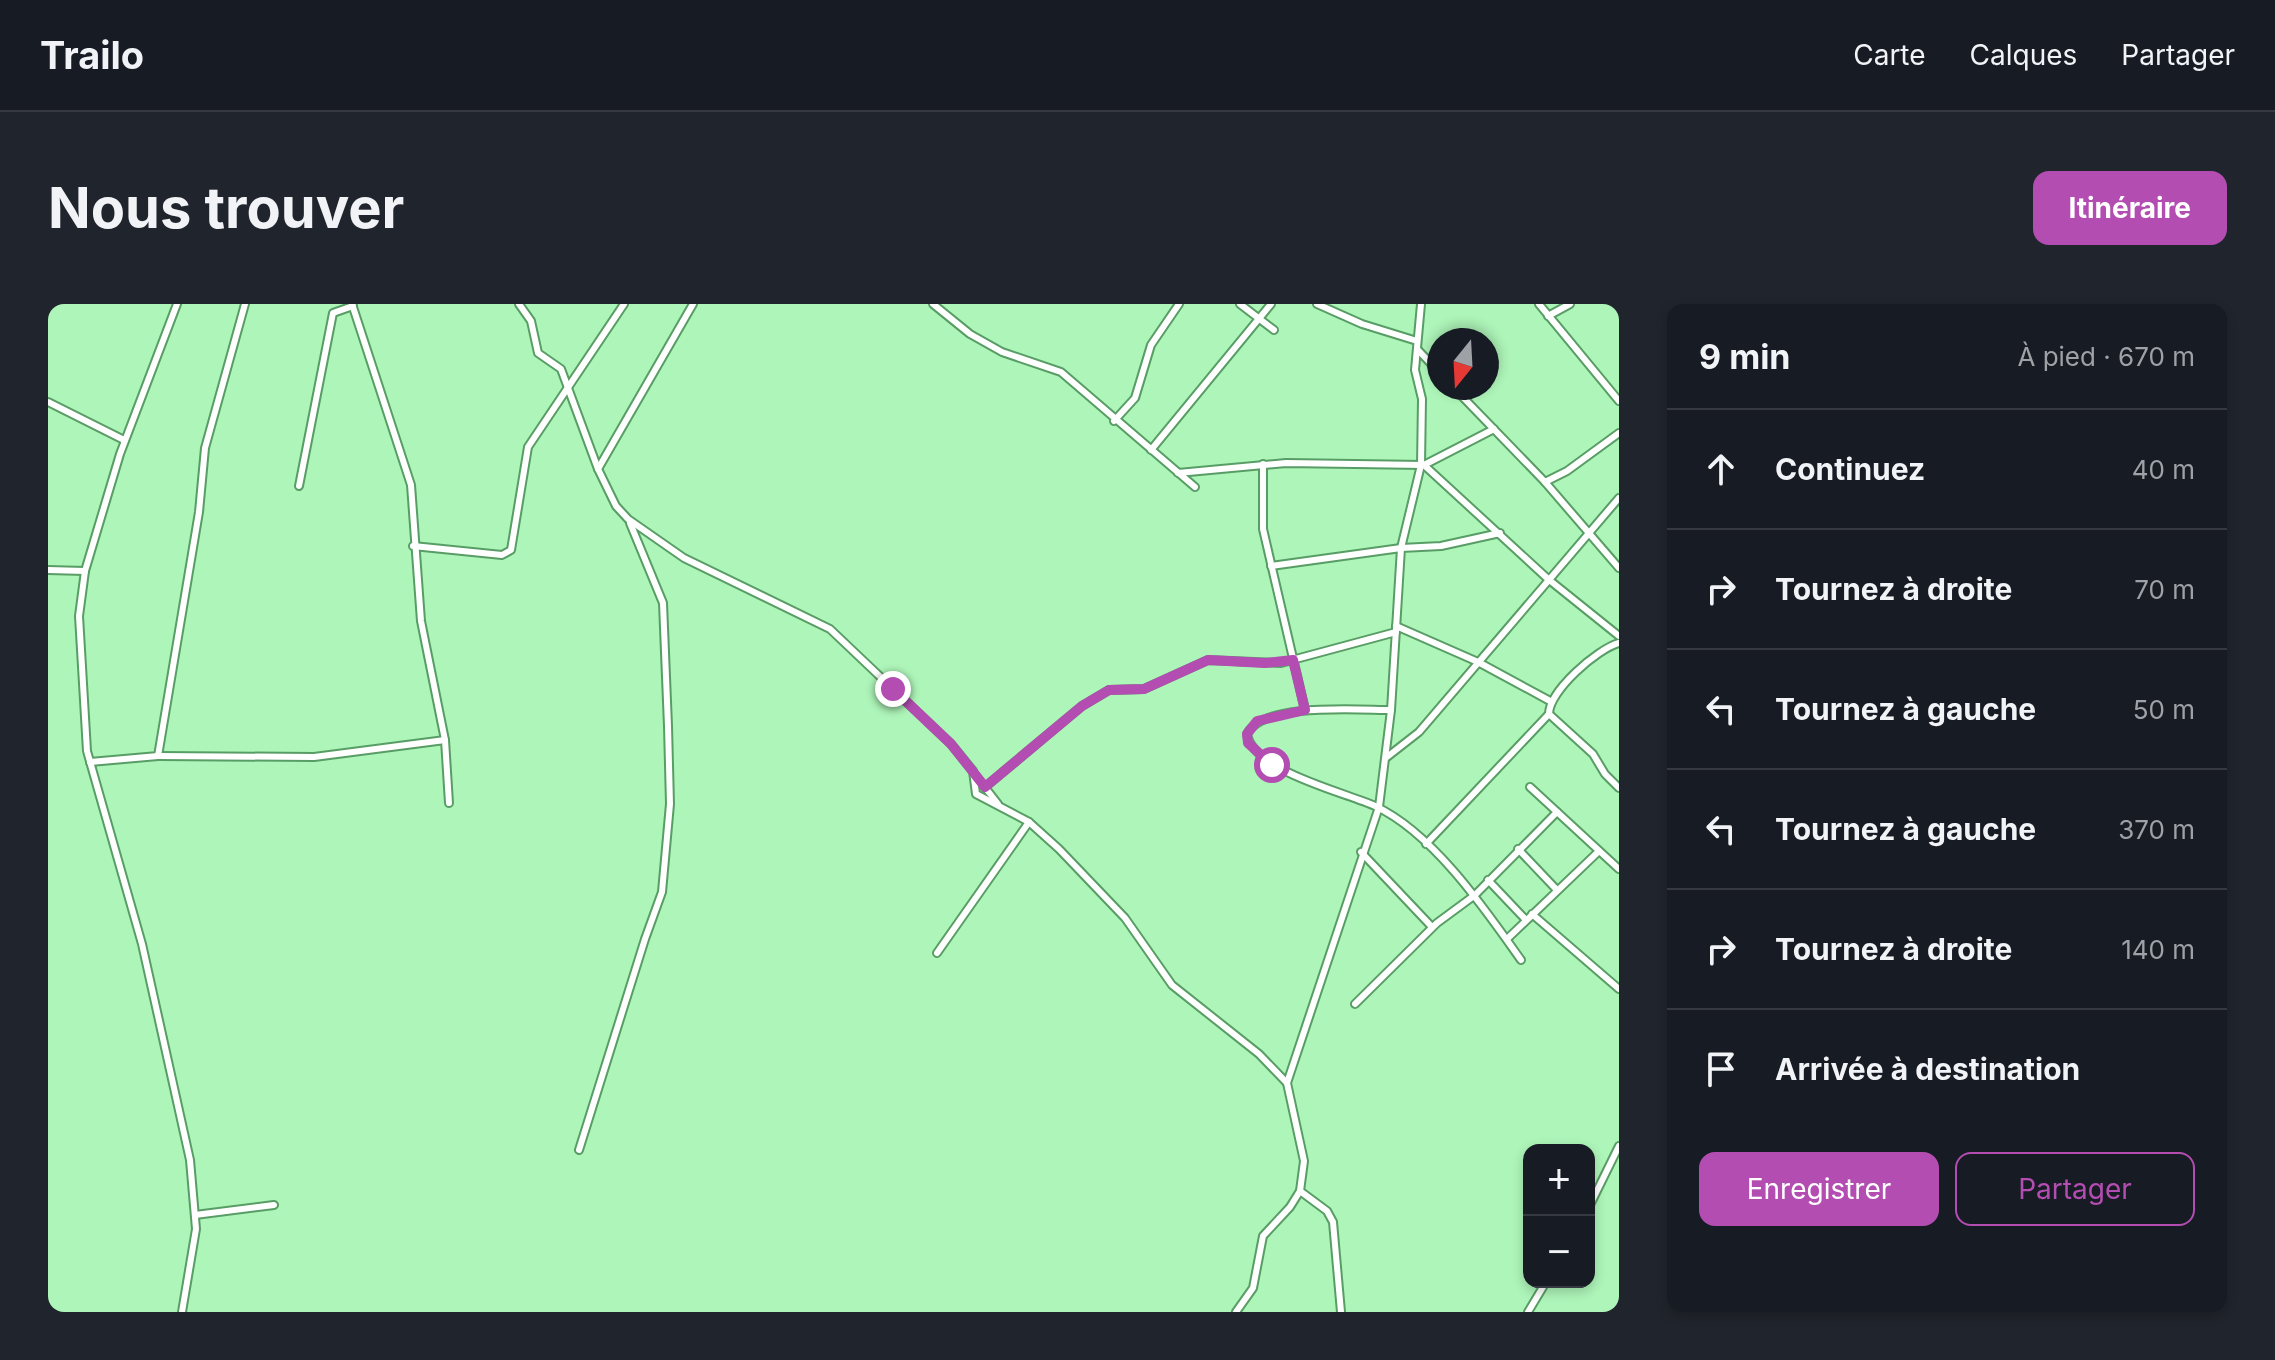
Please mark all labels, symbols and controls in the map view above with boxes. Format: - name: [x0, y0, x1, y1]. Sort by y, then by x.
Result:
- text: Trailo: [40, 32, 144, 78]
- text: Carte: [1853, 38, 1926, 72]
- text: Calques: [1970, 38, 2077, 72]
- text: Partager: [2121, 38, 2235, 72]
- button: Itinéraire: [2033, 171, 2227, 245]
- text: Nous trouver: [48, 174, 404, 242]
- north arrow: [1427, 328, 1499, 400]
- text: 9 min: [1699, 336, 1791, 377]
- text: À pied · 670 m: [2017, 341, 2195, 372]
- icon: ahead: [1699, 447, 1743, 491]
- text: Continuez: [1775, 451, 1925, 487]
- text: 40 m: [2132, 454, 2195, 485]
- icon: right: [1699, 567, 1743, 611]
- text: Tournez à droite: [1775, 571, 2012, 607]
- text: 70 m: [2134, 574, 2195, 605]
- route end: [875, 671, 911, 707]
- icon: left: [1699, 687, 1743, 731]
- text: Tournez à gauche: [1775, 691, 2036, 727]
- text: 50 m: [2133, 694, 2195, 725]
- route start: [1254, 747, 1290, 783]
- icon: left: [1699, 807, 1743, 851]
- text: Tournez à gauche: [1775, 811, 2036, 847]
- text: 370 m: [2118, 814, 2195, 845]
- icon: right: [1699, 927, 1743, 971]
- text: Tournez à droite: [1775, 931, 2012, 967]
- text: 140 m: [2121, 934, 2195, 965]
- icon: arrive: [1699, 1047, 1743, 1091]
- text: Arrivée à destination: [1775, 1051, 2080, 1087]
- map controls: [1523, 1144, 1595, 1288]
- button: +: [1523, 1144, 1595, 1216]
- button: Enregistrer: [1699, 1152, 1939, 1226]
- button: Partager: [1955, 1152, 2195, 1226]
- button: −: [1523, 1216, 1595, 1288]

